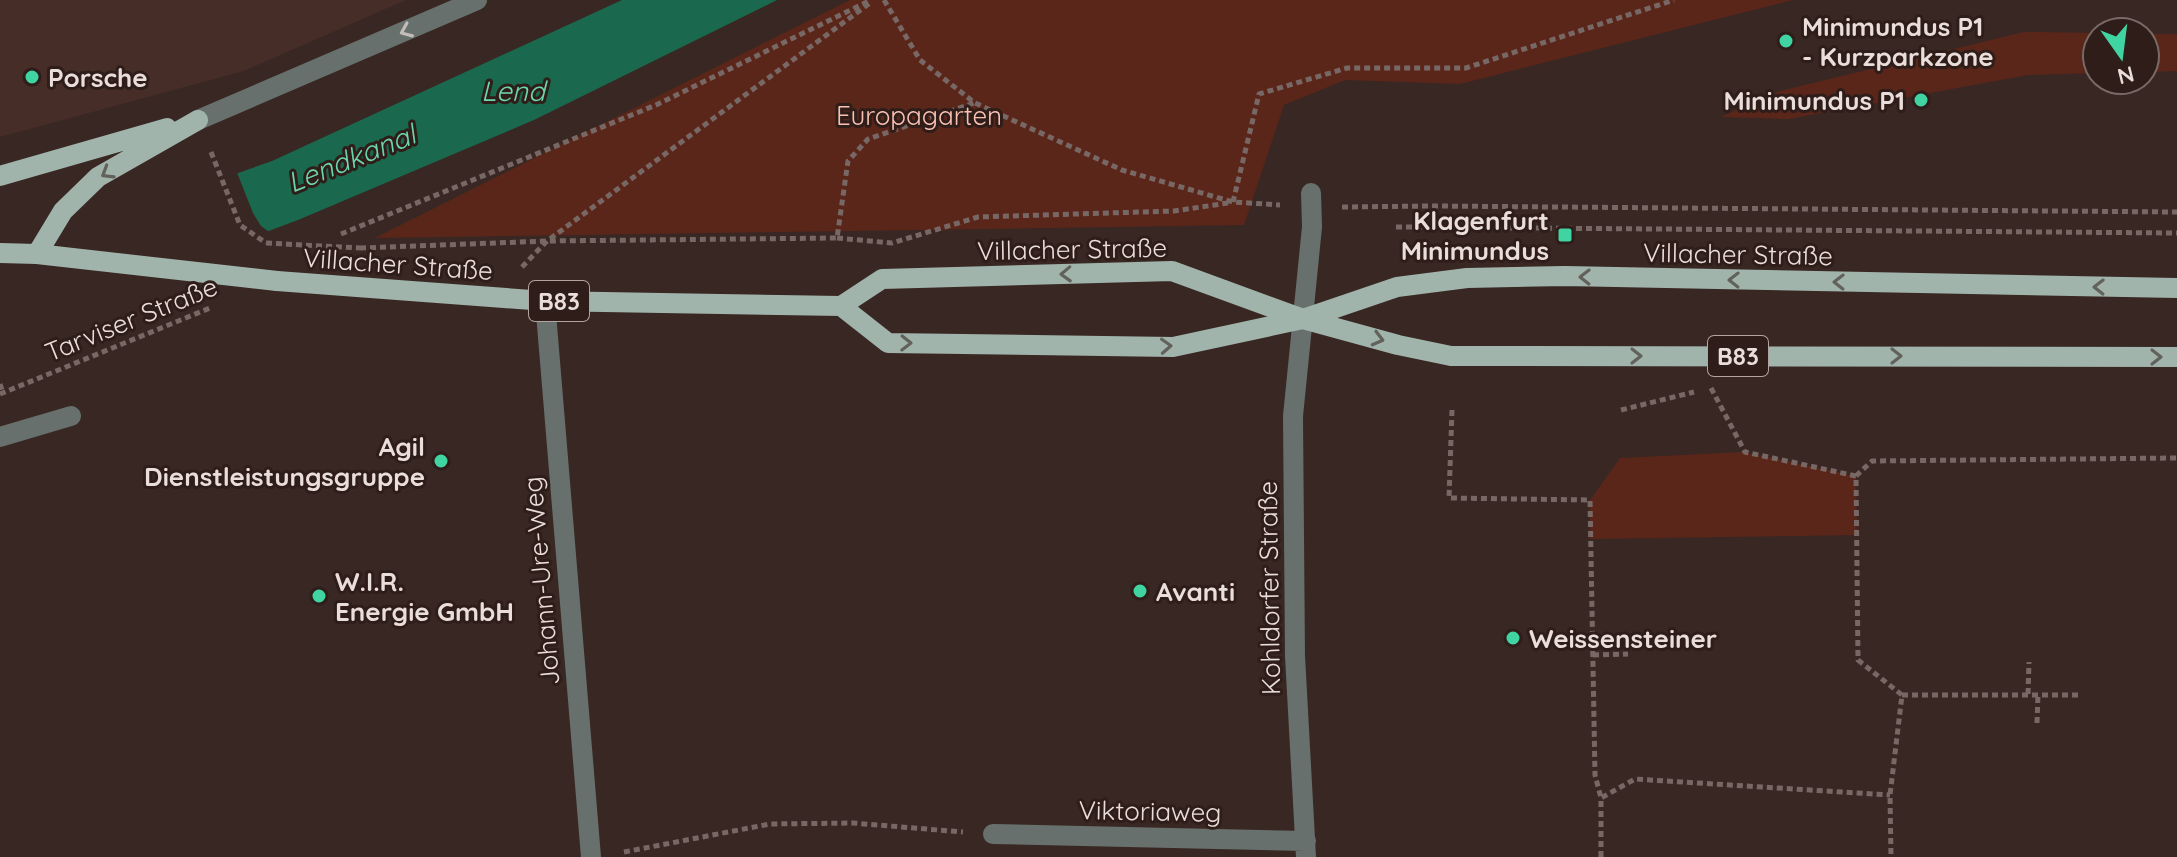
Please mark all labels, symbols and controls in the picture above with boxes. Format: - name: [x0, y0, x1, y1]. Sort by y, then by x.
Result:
- place label: Minimundus P1 - Kurzparkzone: [1802, 10, 1994, 73]
- north arrow: [2081, 16, 2161, 96]
- one-way arrow: [400, 21, 414, 37]
- marker: Minimundus P1 - Kurzparkzone: [1777, 32, 1795, 50]
- text: N: [2115, 60, 2137, 91]
- place label: Porsche: [48, 61, 148, 94]
- marker: Porsche: [23, 68, 41, 86]
- water label: Lend: [481, 73, 548, 108]
- place label: Minimundus P1: [1724, 84, 1905, 117]
- marker: Minimundus P1: [1912, 91, 1930, 109]
- park label: Europagarten: [836, 99, 1002, 132]
- water label: Lendkanal: [282, 115, 424, 200]
- one-way arrow: [101, 163, 116, 179]
- place label: Klagenfurt Minimundus: [1401, 204, 1549, 267]
- marker: Klagenfurt Minimundus: [1556, 226, 1574, 244]
- street label: Villacher Straße: [977, 231, 1167, 267]
- street label: Villacher Straße: [1643, 236, 1833, 272]
- street label: Villacher Straße: [302, 241, 494, 287]
- one-way arrow: [1059, 265, 1072, 282]
- one-way arrow: [1578, 268, 1591, 285]
- street label: Tarviser Straße: [40, 269, 222, 369]
- one-way arrow: [1727, 271, 1740, 289]
- one-way arrow: [1832, 273, 1845, 291]
- one-way arrow: [2092, 278, 2105, 296]
- road number: B83: [529, 281, 589, 321]
- one-way arrow: [1371, 330, 1385, 347]
- one-way arrow: [900, 334, 913, 352]
- road number: B83: [1708, 336, 1768, 376]
- one-way arrow: [1160, 338, 1173, 355]
- one-way arrow: [1630, 347, 1643, 365]
- one-way arrow: [1890, 347, 1903, 365]
- one-way arrow: [2150, 348, 2163, 366]
- place label: Agil Dienstleistungsgruppe: [144, 430, 425, 493]
- marker: Agil Dienstleistungsgruppe: [432, 452, 450, 470]
- street label: Johann-Ure-Weg: [515, 475, 567, 687]
- street label: Kohldorfer Straße: [1251, 481, 1287, 695]
- place label: W.I.R. Energie GmbH: [335, 565, 514, 628]
- place label: Avanti: [1156, 575, 1235, 608]
- marker: Avanti: [1131, 582, 1149, 600]
- marker: W.I.R. Energie GmbH: [310, 587, 328, 605]
- place label: Weissensteiner: [1529, 622, 1717, 655]
- marker: Weissensteiner: [1504, 629, 1522, 647]
- street label: Viktoriaweg: [1078, 793, 1222, 829]

